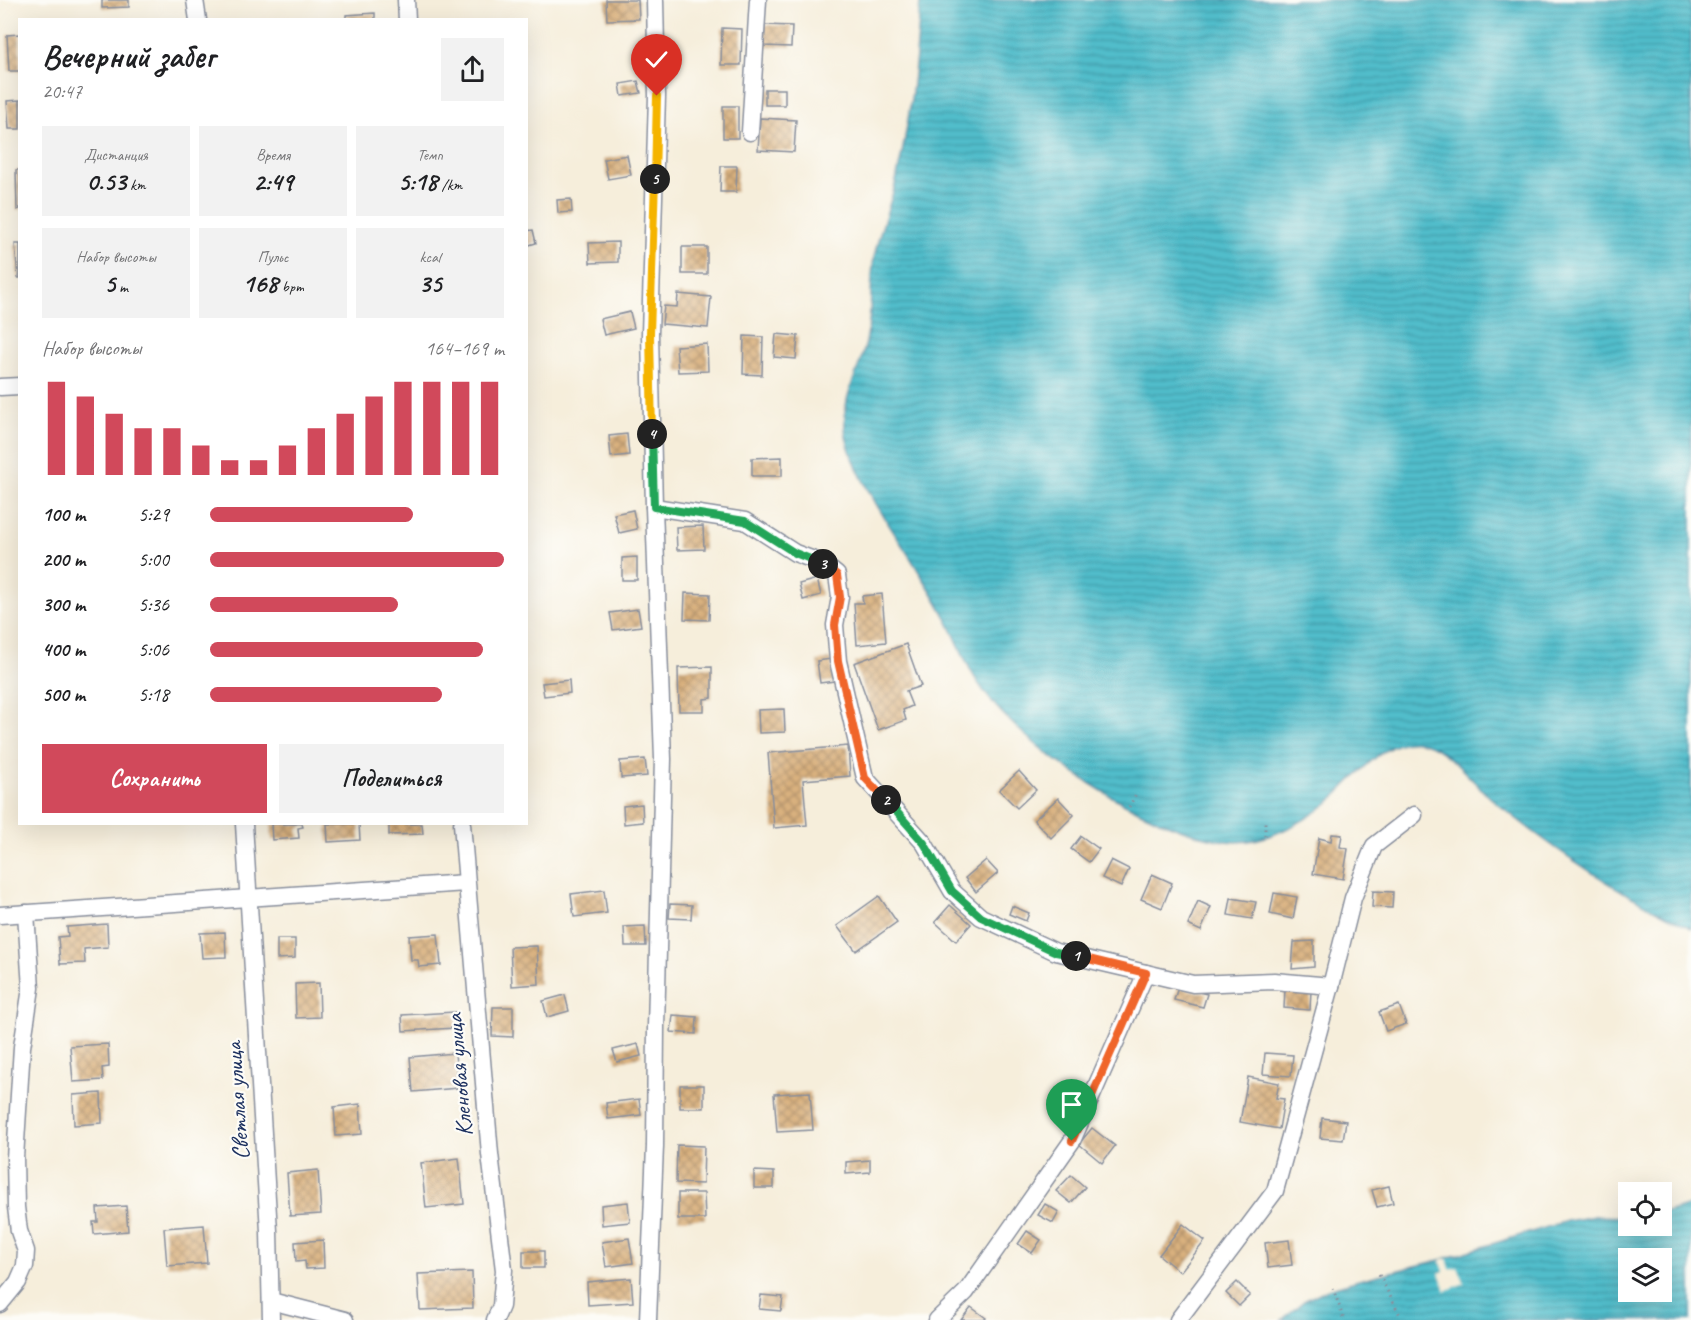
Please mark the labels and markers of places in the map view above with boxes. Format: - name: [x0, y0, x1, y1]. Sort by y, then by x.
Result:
- pin: [631, 34, 682, 96]
- pin: 5: [640, 164, 670, 194]
- pin: 4: [637, 419, 667, 449]
- pin: 3: [808, 549, 838, 579]
- pin: 2: [871, 785, 901, 815]
- pin: 1: [1061, 941, 1091, 971]
- pin: [1046, 1079, 1097, 1141]

